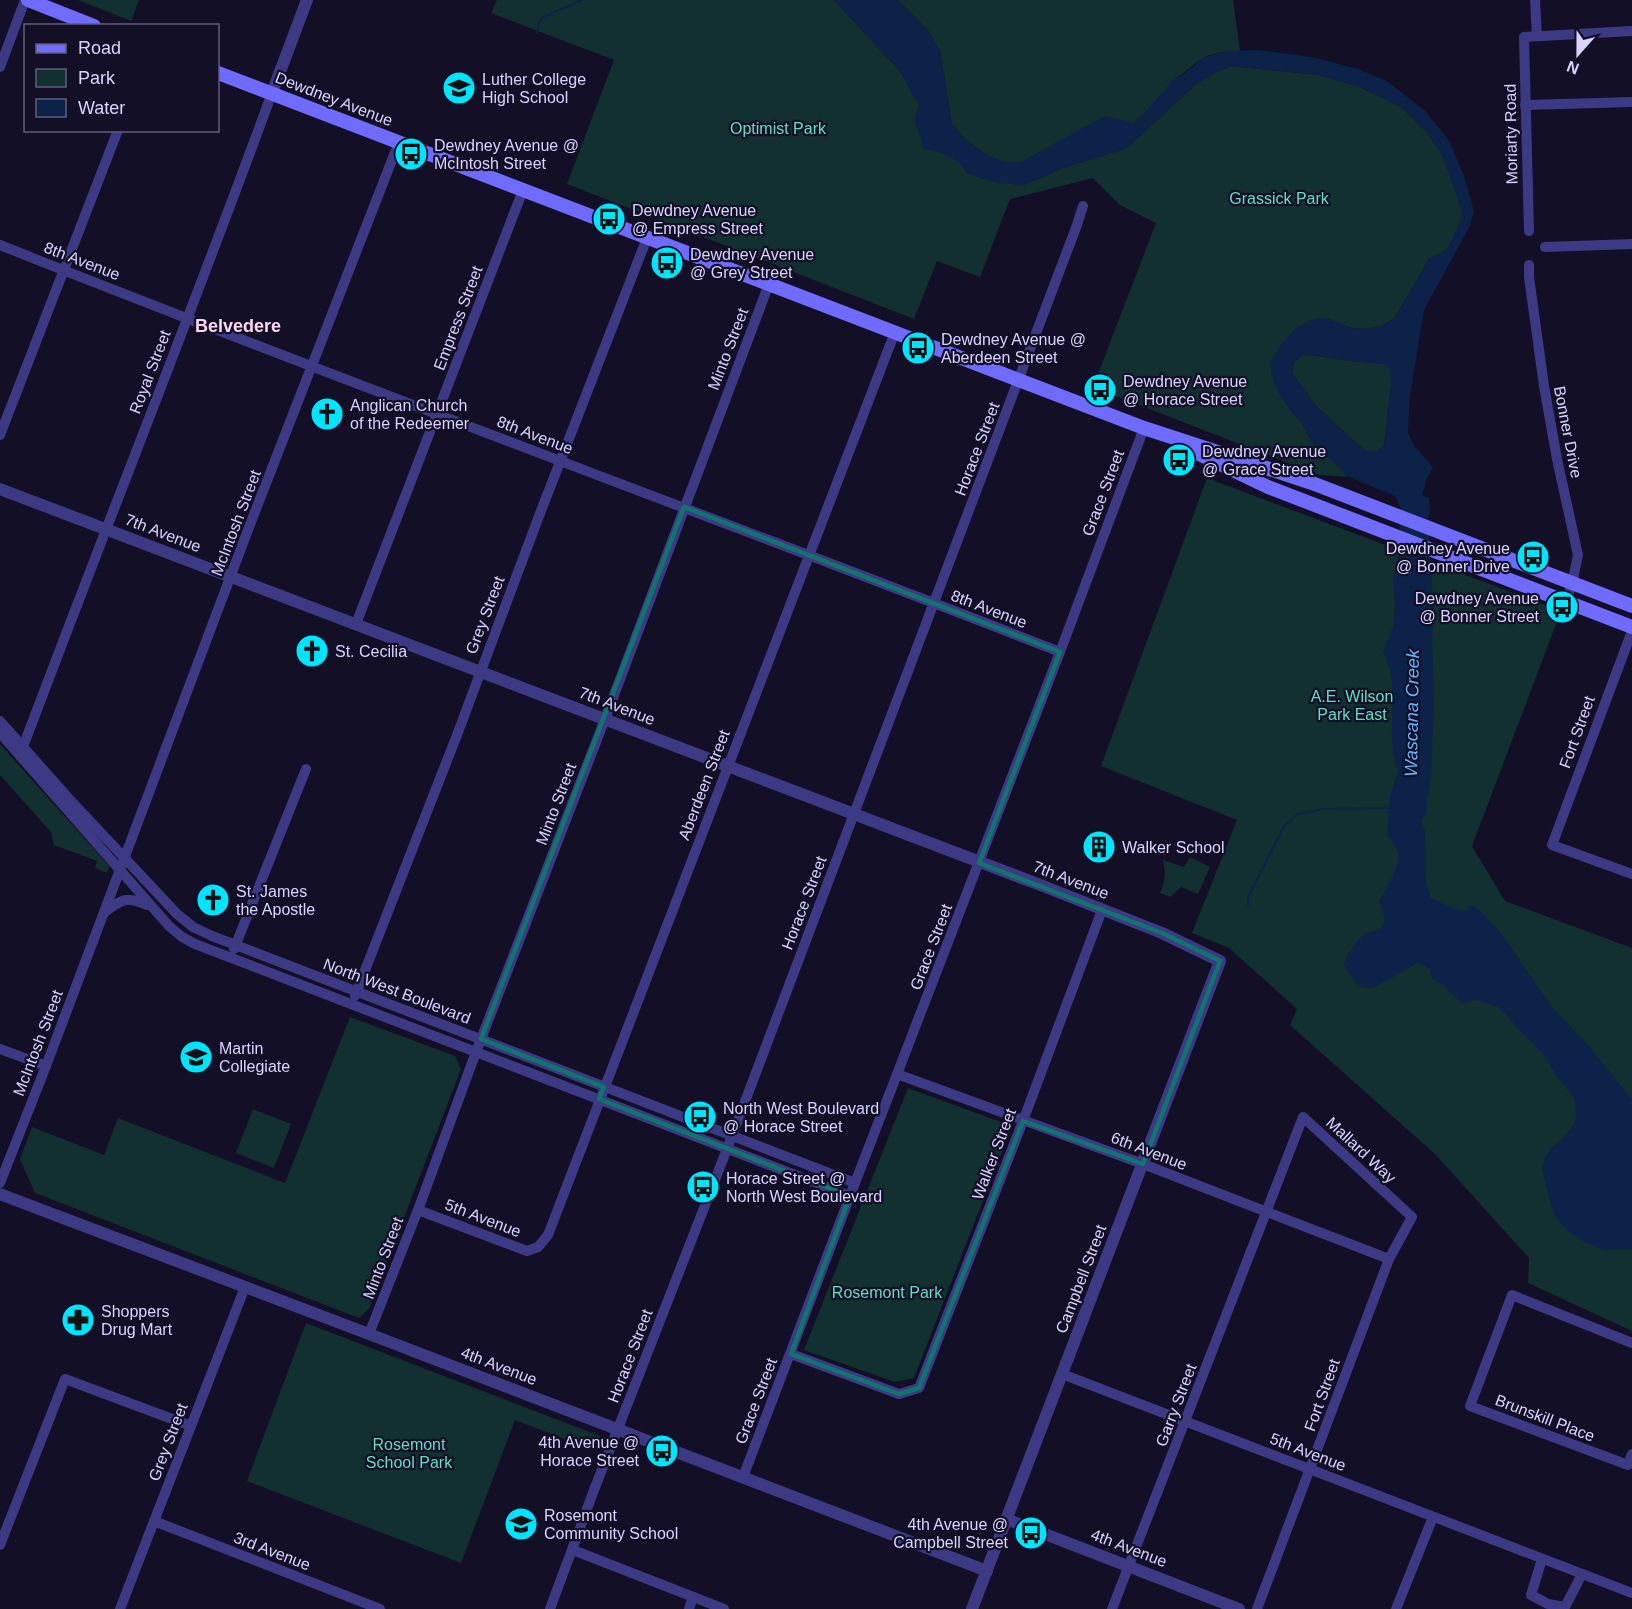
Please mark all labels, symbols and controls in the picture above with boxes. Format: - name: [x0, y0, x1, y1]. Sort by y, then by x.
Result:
- legend: [24, 24, 219, 132]
- north arrow: [1548, 24, 1608, 84]
- text: Road: [78, 38, 121, 58]
- text: N: [1564, 58, 1581, 78]
- text: Park: [78, 68, 116, 88]
- street label: Dewdney Avenue: [273, 69, 395, 129]
- school or university icon: Luther College High School: [441, 70, 477, 106]
- place label: Luther College High School: [482, 71, 586, 106]
- street label: Moriarty Road: [1502, 84, 1520, 184]
- text: Water: [78, 98, 125, 118]
- park label: Optimist Park: [730, 120, 827, 137]
- bus stop icon: Dewdney Avenue @ McIntosh Street: [393, 136, 429, 172]
- place label: Dewdney Avenue @ McIntosh Street: [434, 137, 579, 172]
- park label: Grassick Park: [1229, 190, 1330, 207]
- bus stop icon: Dewdney Avenue @ Empress Street: [591, 201, 627, 237]
- place label: Dewdney Avenue @ Empress Street: [632, 202, 764, 237]
- street label: 8th Avenue: [42, 239, 122, 283]
- bus stop icon: Dewdney Avenue @ Grey Street: [649, 245, 685, 281]
- place label: Dewdney Avenue @ Grey Street: [690, 246, 814, 281]
- street label: Empress Street: [430, 263, 486, 373]
- street label: Minto Street: [705, 305, 752, 392]
- district label: Belvedere: [195, 316, 281, 336]
- street label: Royal Street: [126, 327, 174, 416]
- bus stop icon: Dewdney Avenue @ Aberdeen Street: [900, 330, 936, 366]
- place label: Dewdney Avenue @ Aberdeen Street: [941, 331, 1086, 366]
- bus stop icon: Dewdney Avenue @ Horace Street: [1082, 372, 1118, 408]
- place label: Dewdney Avenue @ Horace Street: [1123, 373, 1247, 408]
- street label: Bonner Drive: [1551, 385, 1585, 480]
- church icon: Anglican Church of the Redeemer: [309, 396, 345, 432]
- place label: Anglican Church of the Redeemer: [350, 397, 470, 432]
- street label: Horace Street: [951, 399, 1003, 498]
- street label: 8th Avenue: [495, 413, 575, 457]
- bus stop icon: Dewdney Avenue @ Grace Street: [1161, 442, 1197, 478]
- place label: Dewdney Avenue @ Grace Street: [1202, 443, 1326, 478]
- street label: Grace Street: [1079, 447, 1127, 538]
- street label: McIntosh Street: [208, 467, 264, 578]
- street label: 7th Avenue: [123, 511, 203, 555]
- bus stop icon: Dewdney Avenue @ Bonner Drive: [1515, 539, 1551, 575]
- place label: Dewdney Avenue @ Bonner Drive: [1386, 540, 1510, 575]
- street label: Grey Street: [462, 573, 508, 656]
- street label: 8th Avenue: [949, 587, 1029, 631]
- bus stop icon: Dewdney Avenue @ Bonner Street: [1544, 589, 1580, 625]
- place label: Dewdney Avenue @ Bonner Street: [1415, 590, 1540, 625]
- church icon: St. Cecilia: [294, 633, 330, 669]
- place label: St. Cecilia: [335, 643, 407, 660]
- water label: Wascana Creek: [1401, 648, 1423, 777]
- street label: 7th Avenue: [577, 684, 657, 728]
- park label: A.E. Wilson Park East: [1311, 688, 1393, 723]
- street label: Fort Street: [1556, 693, 1598, 770]
- street label: Aberdeen Street: [675, 727, 733, 842]
- street label: Minto Street: [533, 760, 580, 847]
- building icon: Walker School: [1081, 829, 1117, 865]
- place label: Walker School: [1122, 839, 1225, 856]
- street label: Horace Street: [778, 853, 830, 952]
- street label: 7th Avenue: [1031, 858, 1111, 902]
- church icon: St. James the Apostle: [195, 882, 231, 918]
- place label: St. James the Apostle: [236, 883, 315, 918]
- street label: Grace Street: [907, 901, 955, 992]
- street label: North West Boulevard: [321, 955, 473, 1027]
- street label: McIntosh Street: [10, 987, 66, 1098]
- school or university icon: Martin Collegiate: [178, 1039, 214, 1075]
- place label: Martin Collegiate: [219, 1040, 290, 1075]
- bus stop icon: North West Boulevard @ Horace Street: [682, 1099, 718, 1135]
- place label: North West Boulevard @ Horace Street: [723, 1100, 879, 1135]
- street label: Walker Street: [969, 1105, 1019, 1202]
- street label: Mallard Way: [1323, 1114, 1399, 1186]
- street label: 6th Avenue: [1109, 1129, 1189, 1173]
- bus stop icon: Horace Street @ North West Boulevard: [685, 1169, 721, 1205]
- place label: Horace Street @ North West Boulevard: [726, 1170, 882, 1205]
- street label: 5th Avenue: [443, 1196, 523, 1240]
- street label: Minto Street: [360, 1214, 407, 1301]
- street label: Campbell Street: [1053, 1222, 1110, 1336]
- park label: Rosemont Park: [832, 1284, 943, 1301]
- pharmacy icon: Shoppers Drug Mart: [60, 1302, 96, 1338]
- place label: Shoppers Drug Mart: [101, 1303, 173, 1338]
- street label: Horace Street: [604, 1306, 656, 1405]
- street label: 4th Avenue: [459, 1344, 539, 1388]
- street label: Grace Street: [732, 1355, 780, 1446]
- street label: Fort Street: [1301, 1356, 1343, 1433]
- street label: Garry Street: [1152, 1361, 1200, 1449]
- street label: Brunskill Place: [1493, 1391, 1597, 1445]
- street label: Grey Street: [145, 1400, 191, 1483]
- street label: 5th Avenue: [1268, 1430, 1348, 1474]
- bus stop icon: 4th Avenue @ Horace Street: [644, 1433, 680, 1469]
- place label: 4th Avenue @ Horace Street: [539, 1434, 640, 1469]
- park label: Rosemont School Park: [366, 1436, 453, 1471]
- school or university icon: Rosemont Community School: [503, 1506, 539, 1542]
- place label: Rosemont Community School: [544, 1507, 678, 1542]
- bus stop icon: 4th Avenue @ Campbell Street: [1013, 1515, 1049, 1551]
- place label: 4th Avenue @ Campbell Street: [893, 1516, 1009, 1551]
- street label: 4th Avenue: [1089, 1526, 1169, 1570]
- street label: 3rd Avenue: [231, 1529, 313, 1573]

